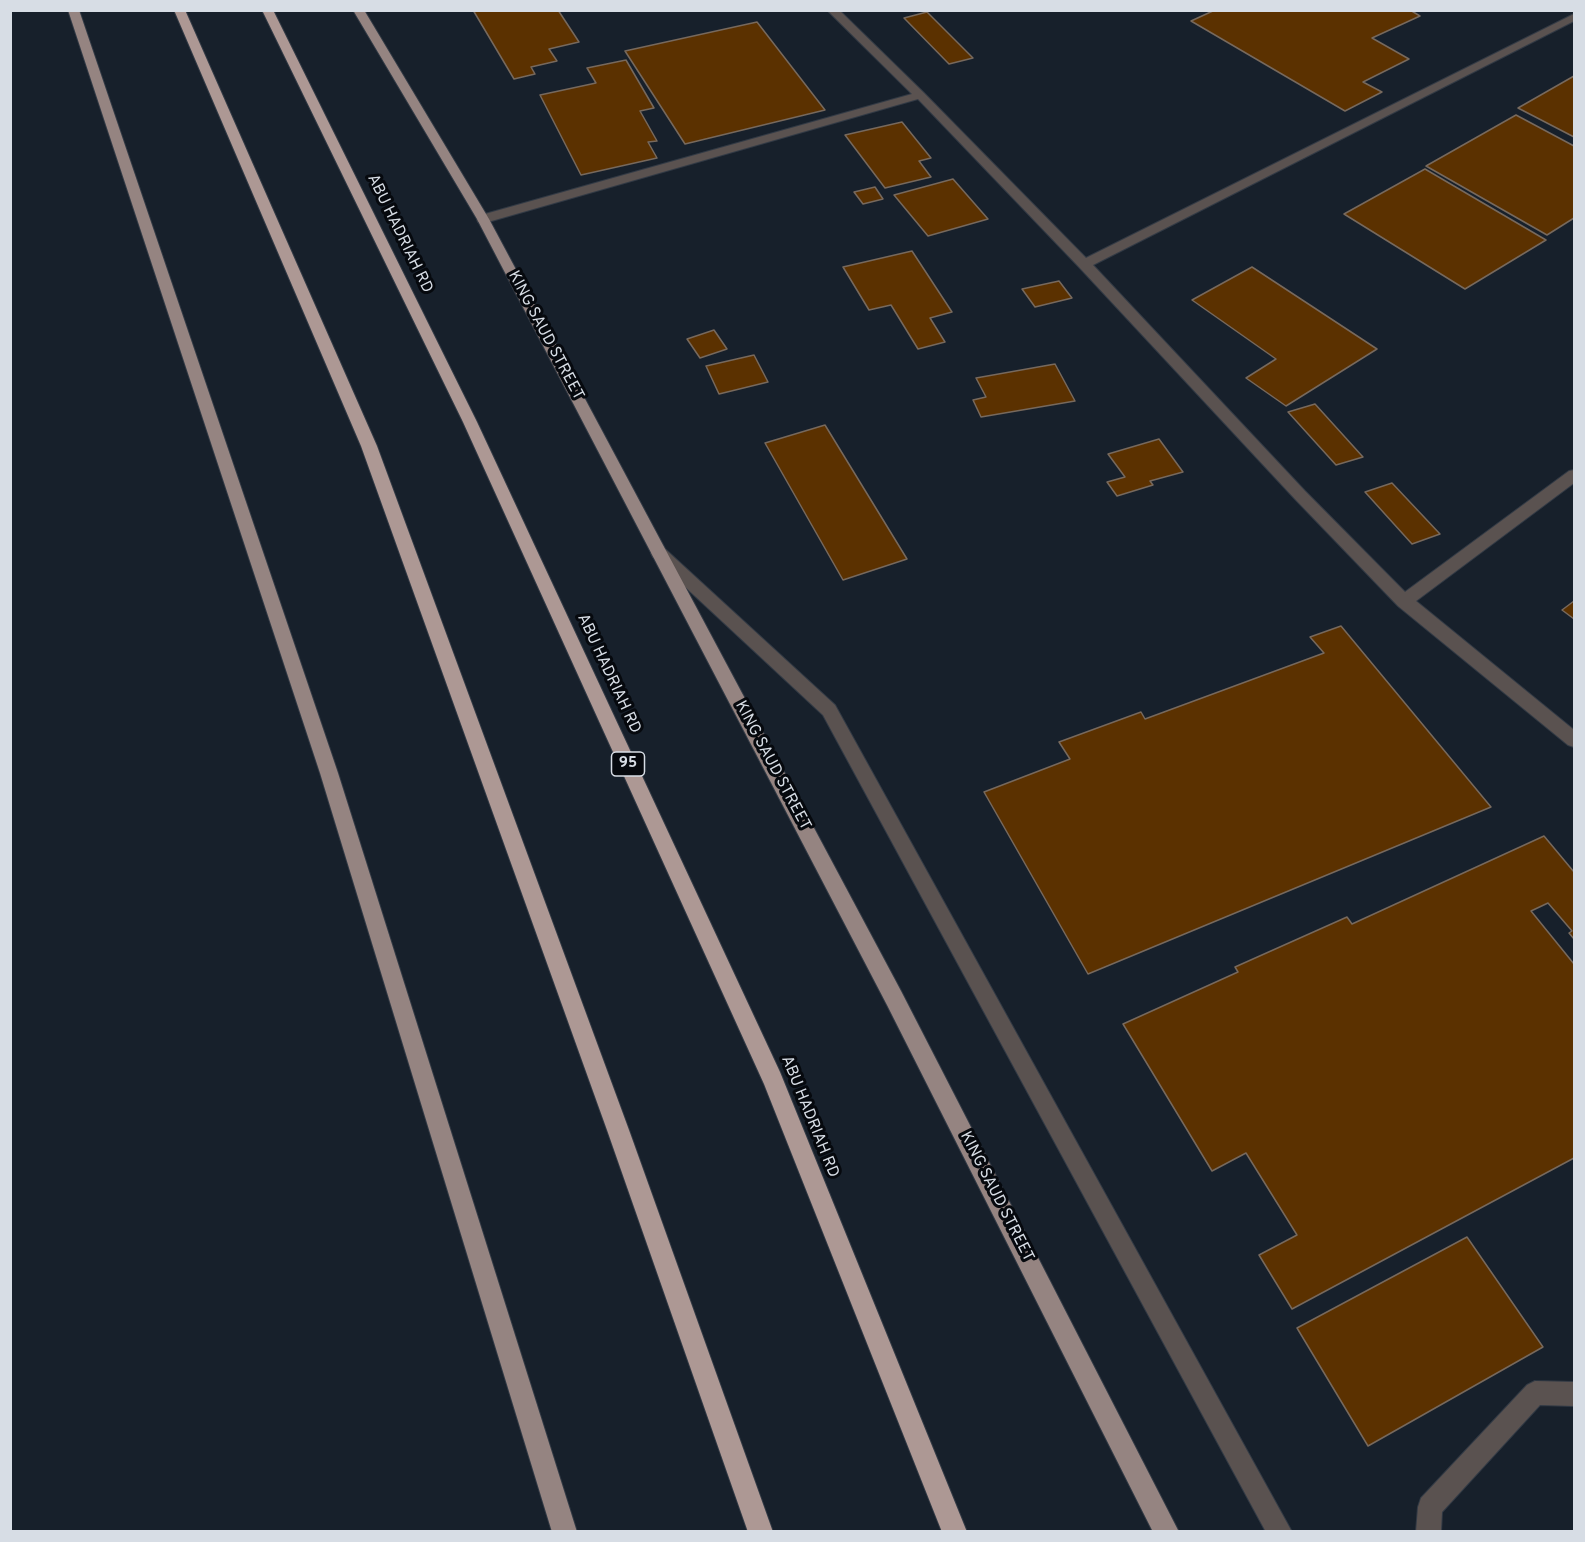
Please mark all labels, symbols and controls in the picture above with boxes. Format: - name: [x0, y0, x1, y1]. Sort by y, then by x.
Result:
- street label: ABU HADRIAH RD: [362, 171, 436, 297]
- street label: KING SAUD STREET: [503, 268, 587, 404]
- street label: ABU HADRIAH RD: [572, 611, 644, 737]
- street label: KING SAUD STREET: [730, 698, 814, 834]
- road number: 95: [612, 752, 644, 776]
- street label: ABU HADRIAH RD: [776, 1053, 842, 1181]
- street label: KING SAUD STREET: [955, 1129, 1037, 1265]

